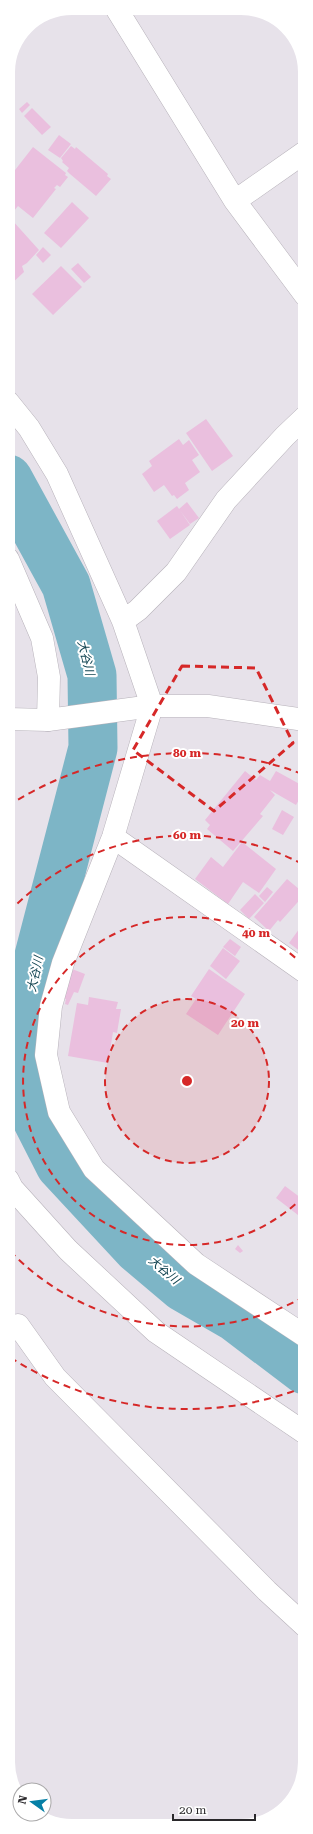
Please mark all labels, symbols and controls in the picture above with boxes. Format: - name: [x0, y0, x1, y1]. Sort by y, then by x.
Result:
- water label: 大谷川: [75, 639, 98, 679]
- text: 80 m: [173, 746, 201, 760]
- text: 60 m: [173, 828, 201, 842]
- text: 40 m: [242, 926, 270, 940]
- water label: 大谷川: [24, 953, 46, 993]
- text: 20 m: [231, 1016, 259, 1030]
- centre of rings: [180, 1074, 194, 1088]
- water label: 大谷川: [146, 1253, 184, 1288]
- north arrow: [12, 1782, 52, 1822]
- text: N: [15, 1794, 30, 1805]
- scale bar: [173, 1796, 255, 1822]
- text: 20 m: [179, 1803, 206, 1817]

